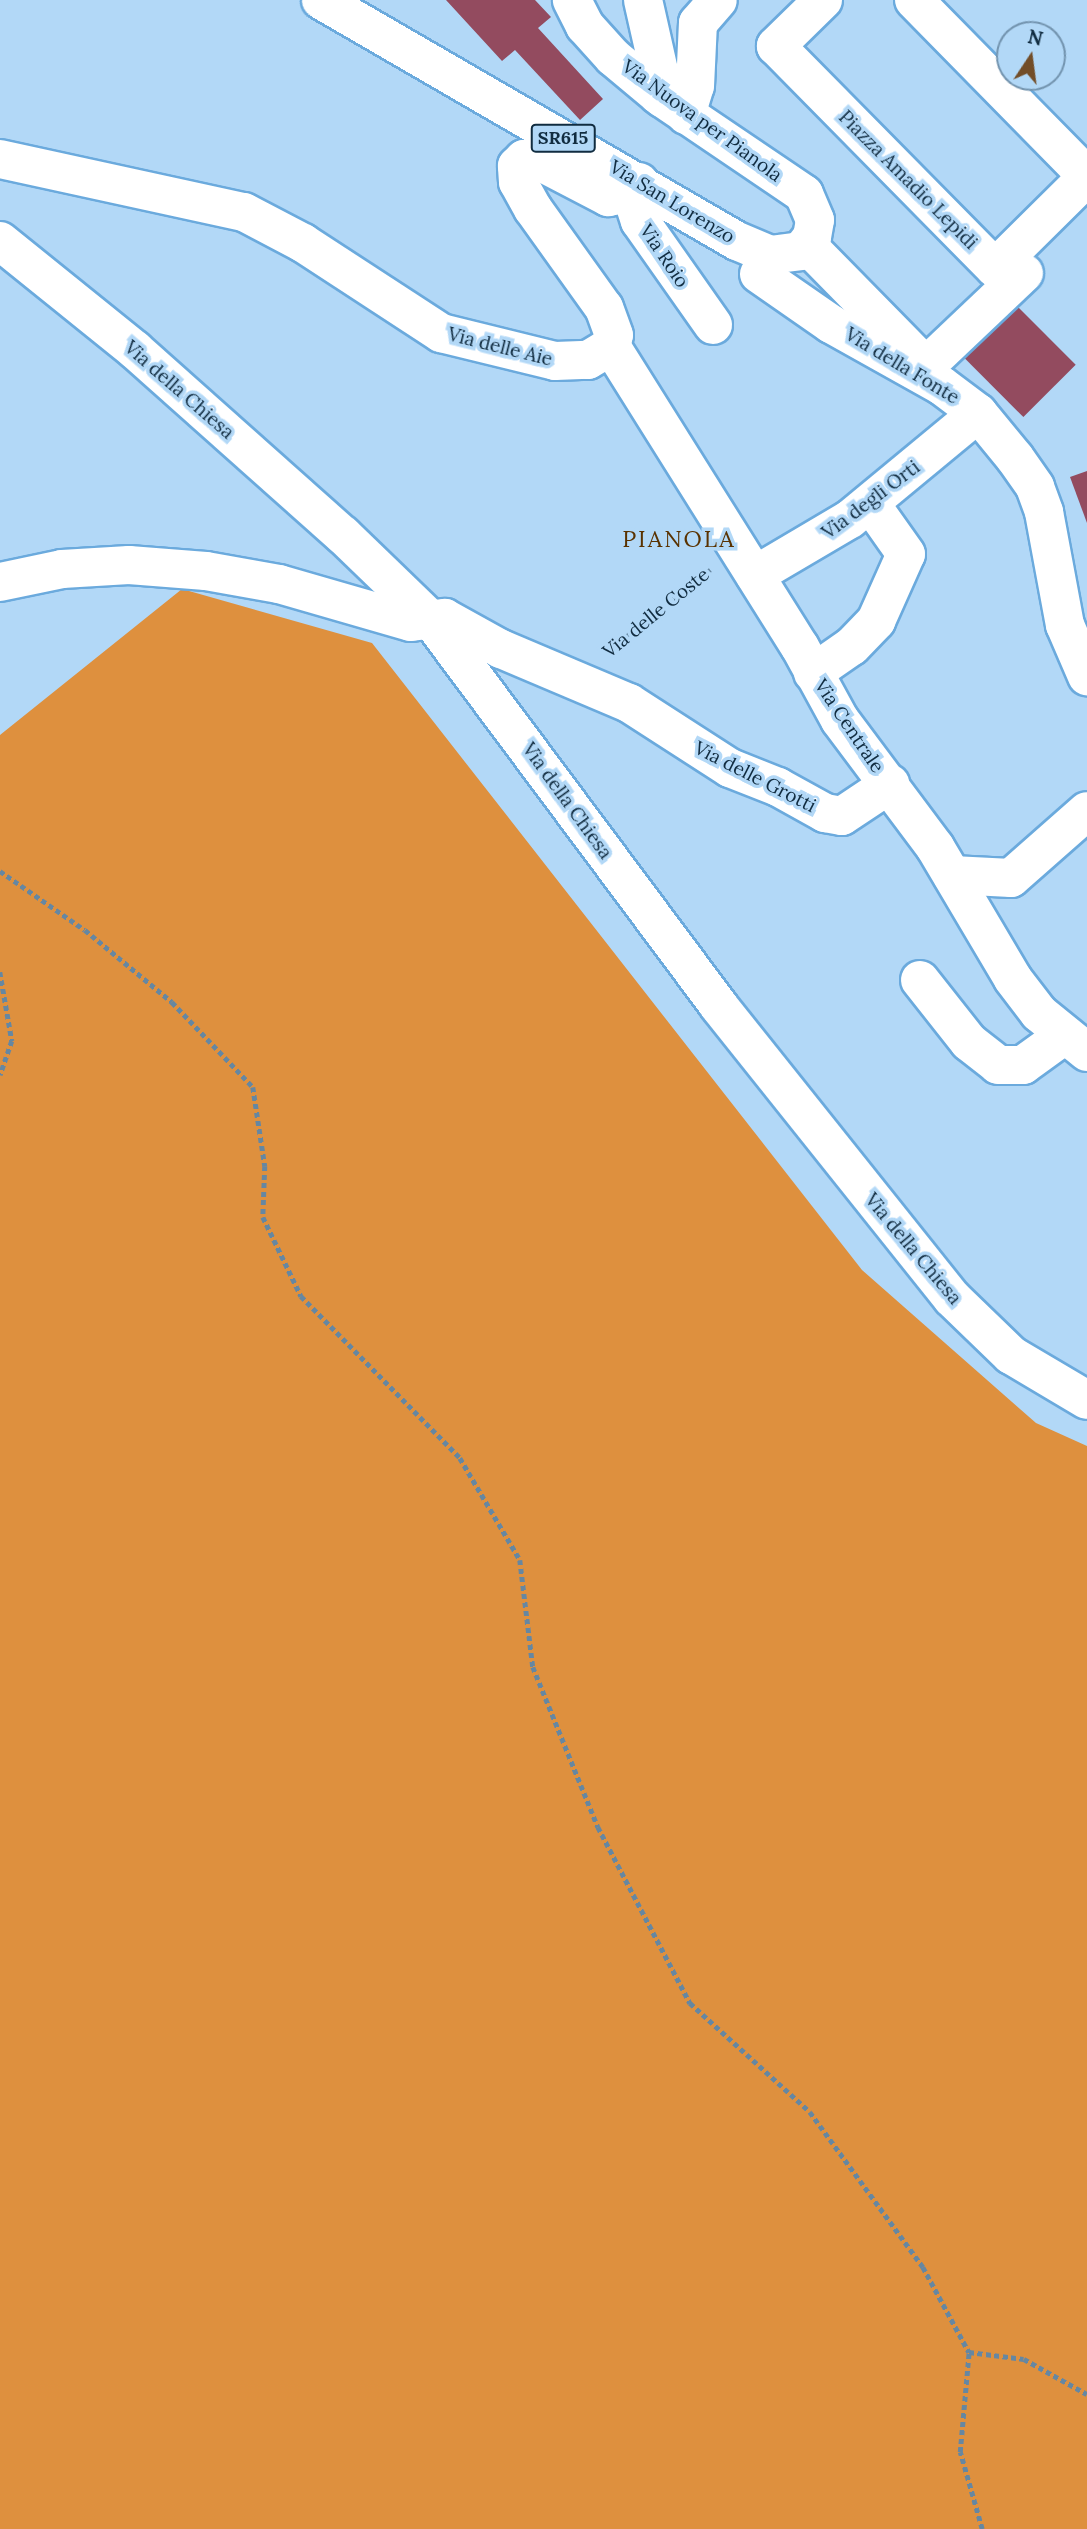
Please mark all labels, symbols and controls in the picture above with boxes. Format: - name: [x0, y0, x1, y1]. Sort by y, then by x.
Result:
- north arrow: [996, 21, 1066, 91]
- text: N: [1025, 24, 1045, 51]
- street label: Via Nuova per Pianola: [617, 55, 787, 187]
- street label: Piazza Amadio Lepidi: [834, 106, 982, 254]
- road number: SR615: [530, 124, 596, 153]
- street label: Via San Lorenzo: [605, 156, 739, 248]
- street label: Via Roio: [635, 220, 693, 292]
- street label: Via delle Aie: [445, 323, 555, 371]
- street label: Via della Fonte: [841, 323, 963, 409]
- street label: Via della Chiesa: [119, 336, 239, 444]
- street label: Via degli Orti: [818, 456, 924, 544]
- district label: PIANOLA: [623, 525, 735, 553]
- street label: Via delle Coste: [598, 563, 714, 663]
- street label: Via Centrale: [809, 675, 889, 777]
- street label: Via delle Grotti: [690, 737, 820, 817]
- street label: Via della Chiesa: [517, 738, 617, 864]
- street label: Via della Chiesa: [860, 1189, 966, 1309]

